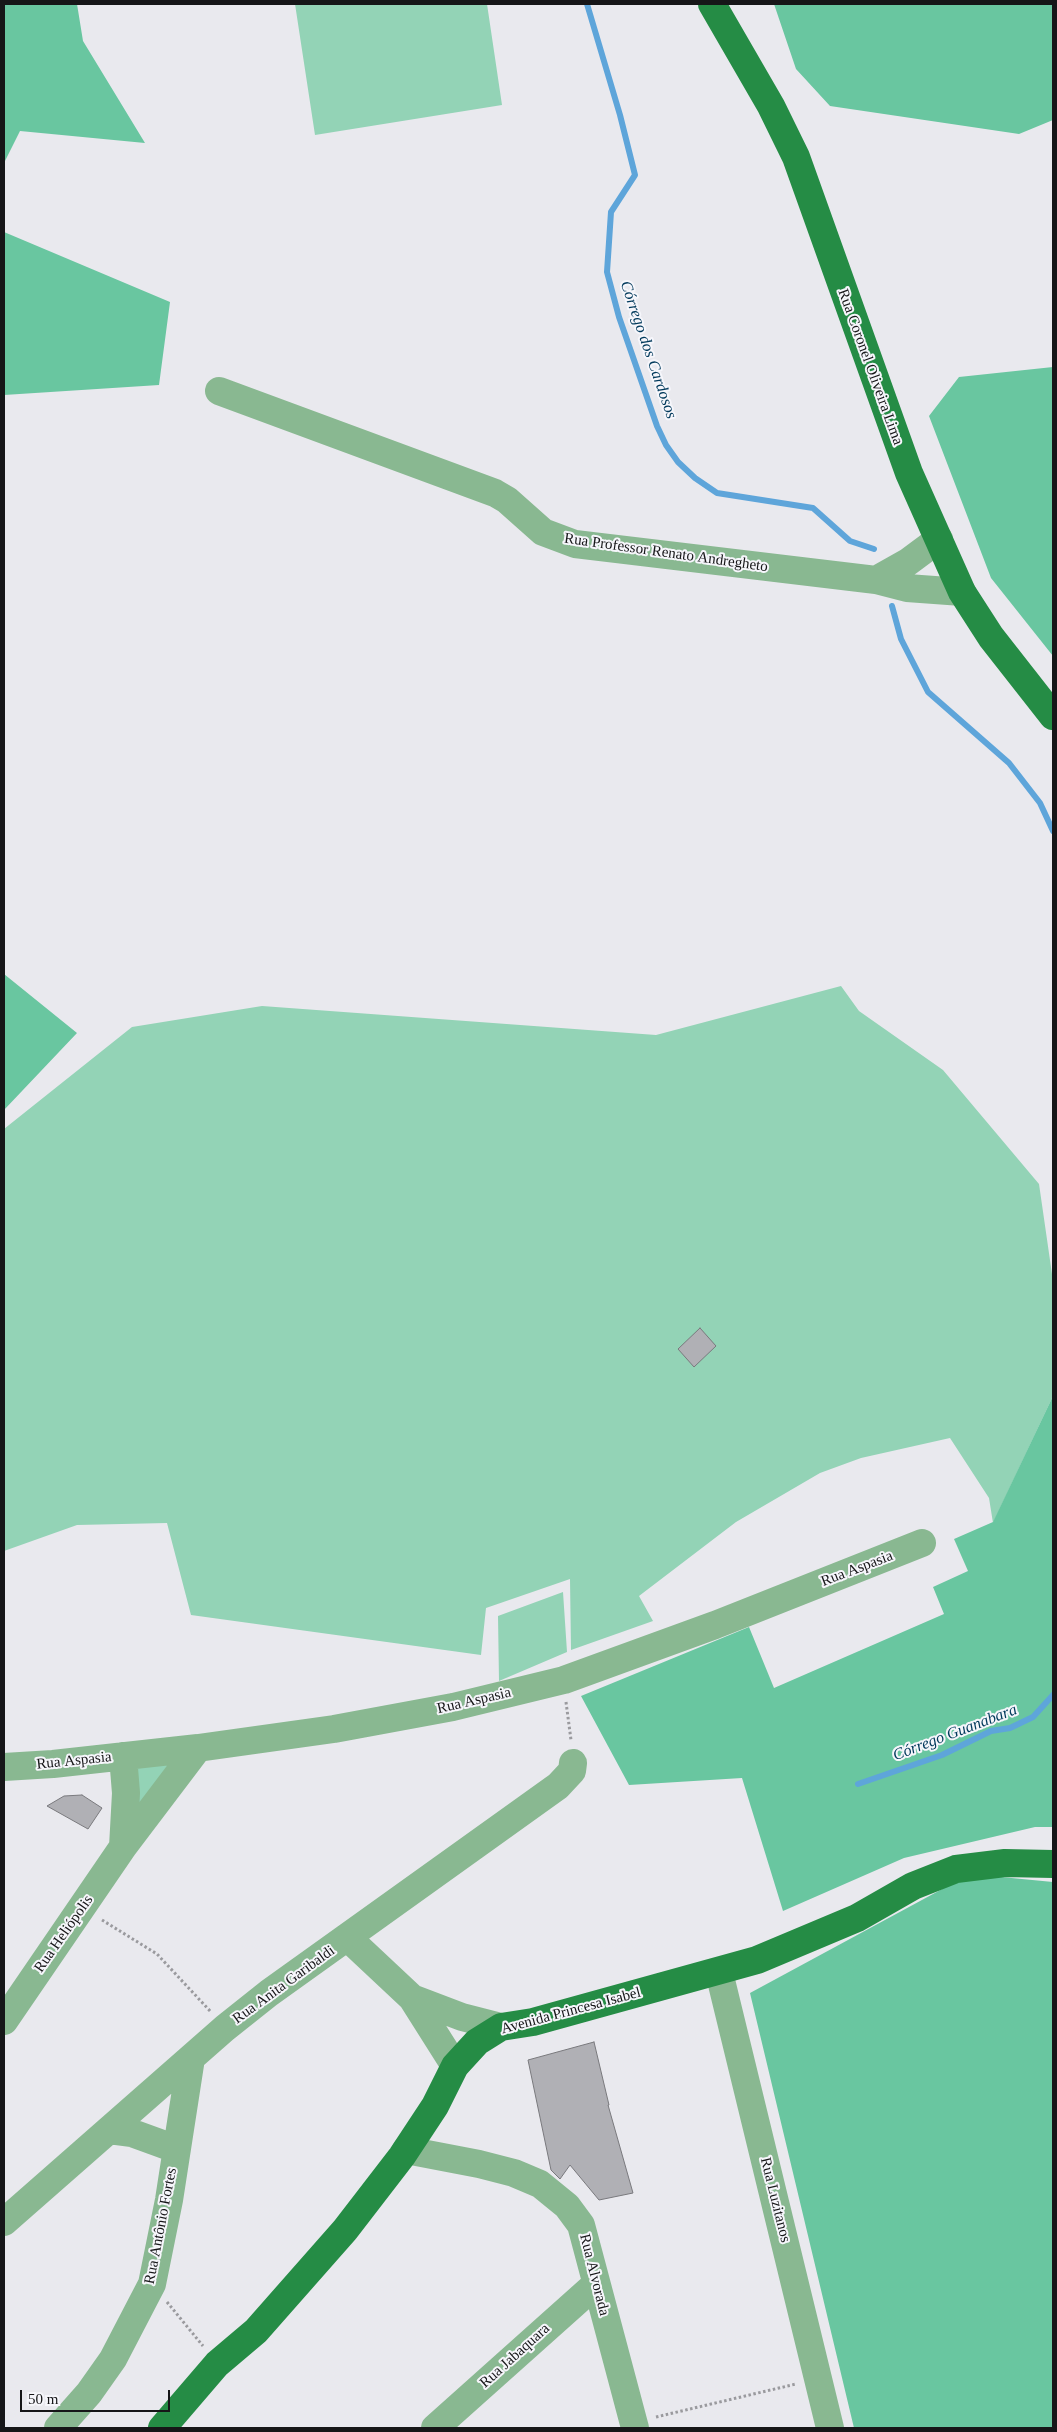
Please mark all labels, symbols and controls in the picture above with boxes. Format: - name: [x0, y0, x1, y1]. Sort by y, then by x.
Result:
- water label: Córrego dos Cardosos: [615, 279, 681, 421]
- street label: Rua Coronel Oliveira Lima: [833, 287, 907, 447]
- street label: Rua Professor Renato Andregheto: [563, 530, 769, 576]
- street label: Rua Aspasia: [819, 1547, 895, 1591]
- street label: Rua Aspasia: [435, 1684, 513, 1718]
- water label: Córrego Guanabara: [890, 1700, 1020, 1766]
- street label: Rua Aspasia: [36, 1748, 112, 1774]
- street label: Rua Heliópolis: [31, 1892, 97, 1976]
- street label: Rua Anita Garibaldi: [230, 1942, 338, 2028]
- street label: Avenida Princesa Isabel: [499, 1984, 643, 2038]
- street label: Rua Luzitanos: [756, 2156, 794, 2244]
- street label: Rua Antônio Fortes: [141, 2166, 181, 2286]
- street label: Rua Alvorada: [575, 2232, 613, 2318]
- street label: Rua Jabaquara: [476, 2320, 554, 2392]
- scale bar: [22, 2380, 172, 2412]
- text: 50 m: [28, 2391, 58, 2407]

